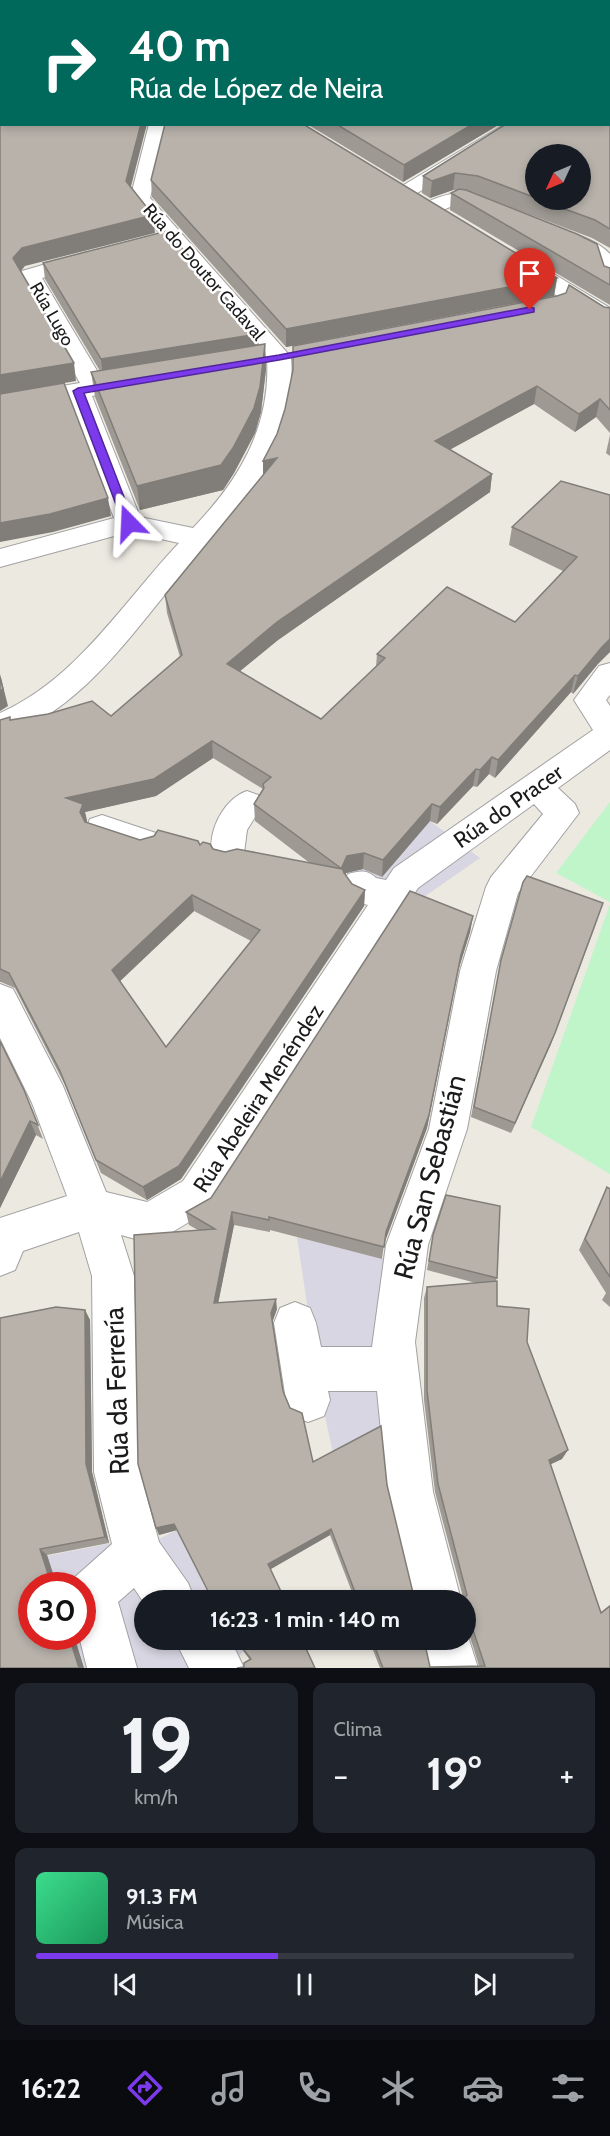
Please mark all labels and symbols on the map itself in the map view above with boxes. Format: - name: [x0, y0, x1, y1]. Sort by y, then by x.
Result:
- north arrow: [525, 144, 591, 210]
- street label: Rúa do Doutor Cadaval: [139, 199, 270, 346]
- pin: [504, 248, 555, 310]
- street label: Rúa Lugo: [25, 278, 79, 350]
- position arrow: [97, 491, 161, 555]
- street label: Rúa do Pracer: [448, 759, 568, 854]
- street label: Rúa Abeleira Menéndez: [187, 999, 329, 1197]
- street label: Rúa San Sebastián: [386, 1071, 473, 1283]
- street label: Rúa da Ferrería: [97, 1307, 136, 1475]
- speed limit sign: 30: [18, 1572, 96, 1650]

